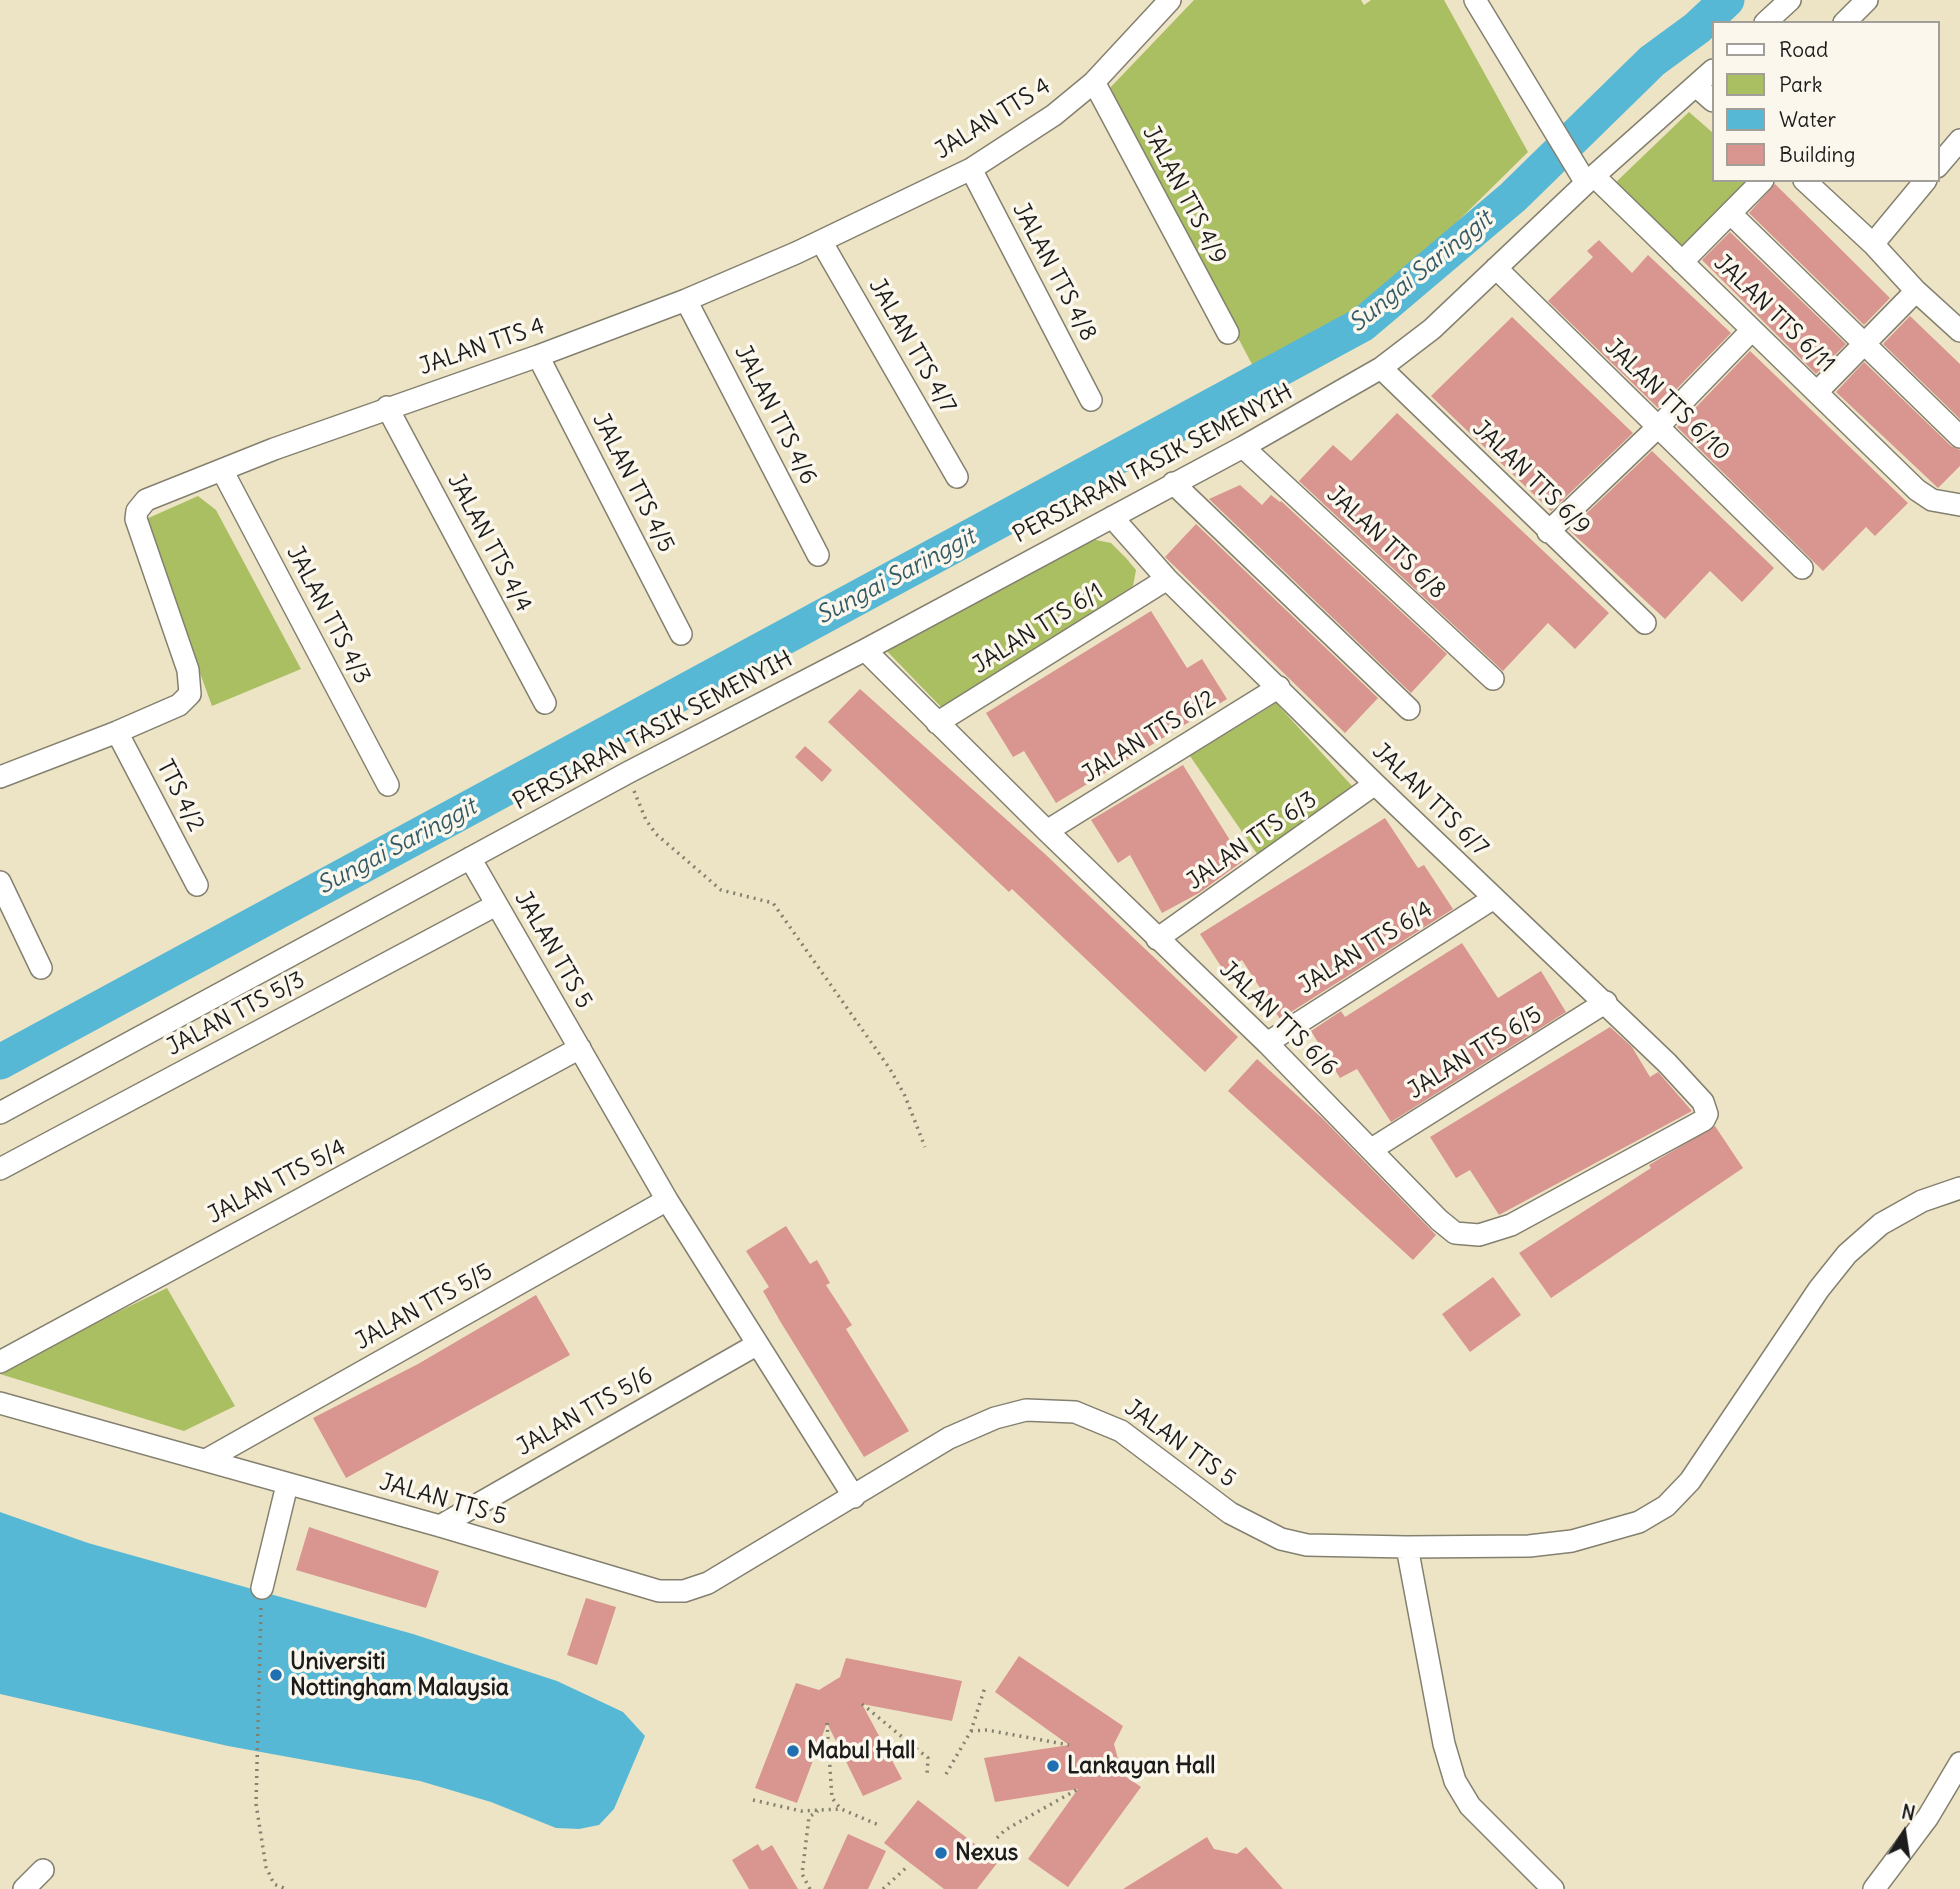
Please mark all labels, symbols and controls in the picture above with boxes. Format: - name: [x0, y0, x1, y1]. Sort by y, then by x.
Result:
- legend: [1712, 21, 1939, 182]
- text: Road: [1779, 36, 1828, 63]
- text: Park: [1779, 71, 1822, 98]
- street label: JALAN TTS 4: [930, 73, 1056, 165]
- text: Water: [1779, 106, 1836, 133]
- street label: JALAN TTS 4/9: [1136, 121, 1232, 269]
- text: Building: [1779, 141, 1855, 168]
- street label: JALAN TTS 4/8: [1006, 198, 1102, 346]
- water label: Sungai Saringgit: [1344, 205, 1498, 339]
- street label: JALAN TTS 6/11: [1708, 249, 1840, 379]
- street label: JALAN TTS 4/7: [862, 274, 962, 418]
- street label: JALAN TTS 4: [416, 313, 548, 381]
- street label: JALAN TTS 6/10: [1599, 333, 1735, 467]
- street label: JALAN TTS 4/6: [728, 341, 822, 489]
- street label: PERSIARAN TASIK SEMENYIH: [1009, 378, 1297, 550]
- street label: JALAN TTS 4/5: [586, 409, 680, 557]
- street label: JALAN TTS 6/9: [1467, 415, 1595, 541]
- street label: JALAN TTS 4/4: [441, 469, 537, 617]
- street label: JALAN TTS 6/8: [1321, 481, 1451, 605]
- water label: Sungai Saringgit: [812, 523, 980, 631]
- street label: JALAN TTS 4/3: [280, 541, 376, 689]
- street label: JALAN TTS 6/1: [968, 578, 1108, 680]
- street label: PERSIARAN TASIK SEMENYIH: [509, 645, 797, 817]
- street label: JALAN TTS 6/2: [1077, 685, 1221, 789]
- street label: JALAN TTS 6/7: [1366, 738, 1494, 862]
- street label: TTS 4/2: [150, 756, 210, 836]
- street label: JALAN TTS 6/3: [1182, 786, 1322, 896]
- water label: Sungai Saringgit: [313, 793, 481, 901]
- street label: JALAN TTS 5: [508, 886, 598, 1014]
- street label: JALAN TTS 6/4: [1294, 896, 1438, 1000]
- street label: JALAN TTS 6/6: [1214, 956, 1342, 1082]
- street label: JALAN TTS 5/3: [162, 966, 310, 1062]
- street label: JALAN TTS 6/5: [1403, 1001, 1547, 1105]
- street label: JALAN TTS 5/4: [203, 1134, 351, 1230]
- street label: JALAN TTS 5/5: [351, 1258, 497, 1356]
- street label: JALAN TTS 5/6: [512, 1362, 658, 1462]
- street label: JALAN TTS 5: [1119, 1394, 1241, 1494]
- street label: JALAN TTS 5: [376, 1469, 510, 1531]
- place label: Universiti Nottingham Malaysia: [290, 1648, 509, 1702]
- marker: Universiti Nottingham Malaysia: [268, 1667, 284, 1683]
- place label: Mabul Hall: [807, 1737, 915, 1765]
- marker: Mabul Hall: [785, 1743, 801, 1759]
- place label: Lankayan Hall: [1067, 1752, 1215, 1780]
- marker: Lankayan Hall: [1045, 1758, 1061, 1774]
- north arrow: [1869, 1798, 1939, 1868]
- text: N: [1899, 1799, 1917, 1826]
- place label: Nexus: [955, 1839, 1018, 1867]
- marker: Nexus: [933, 1845, 949, 1861]

